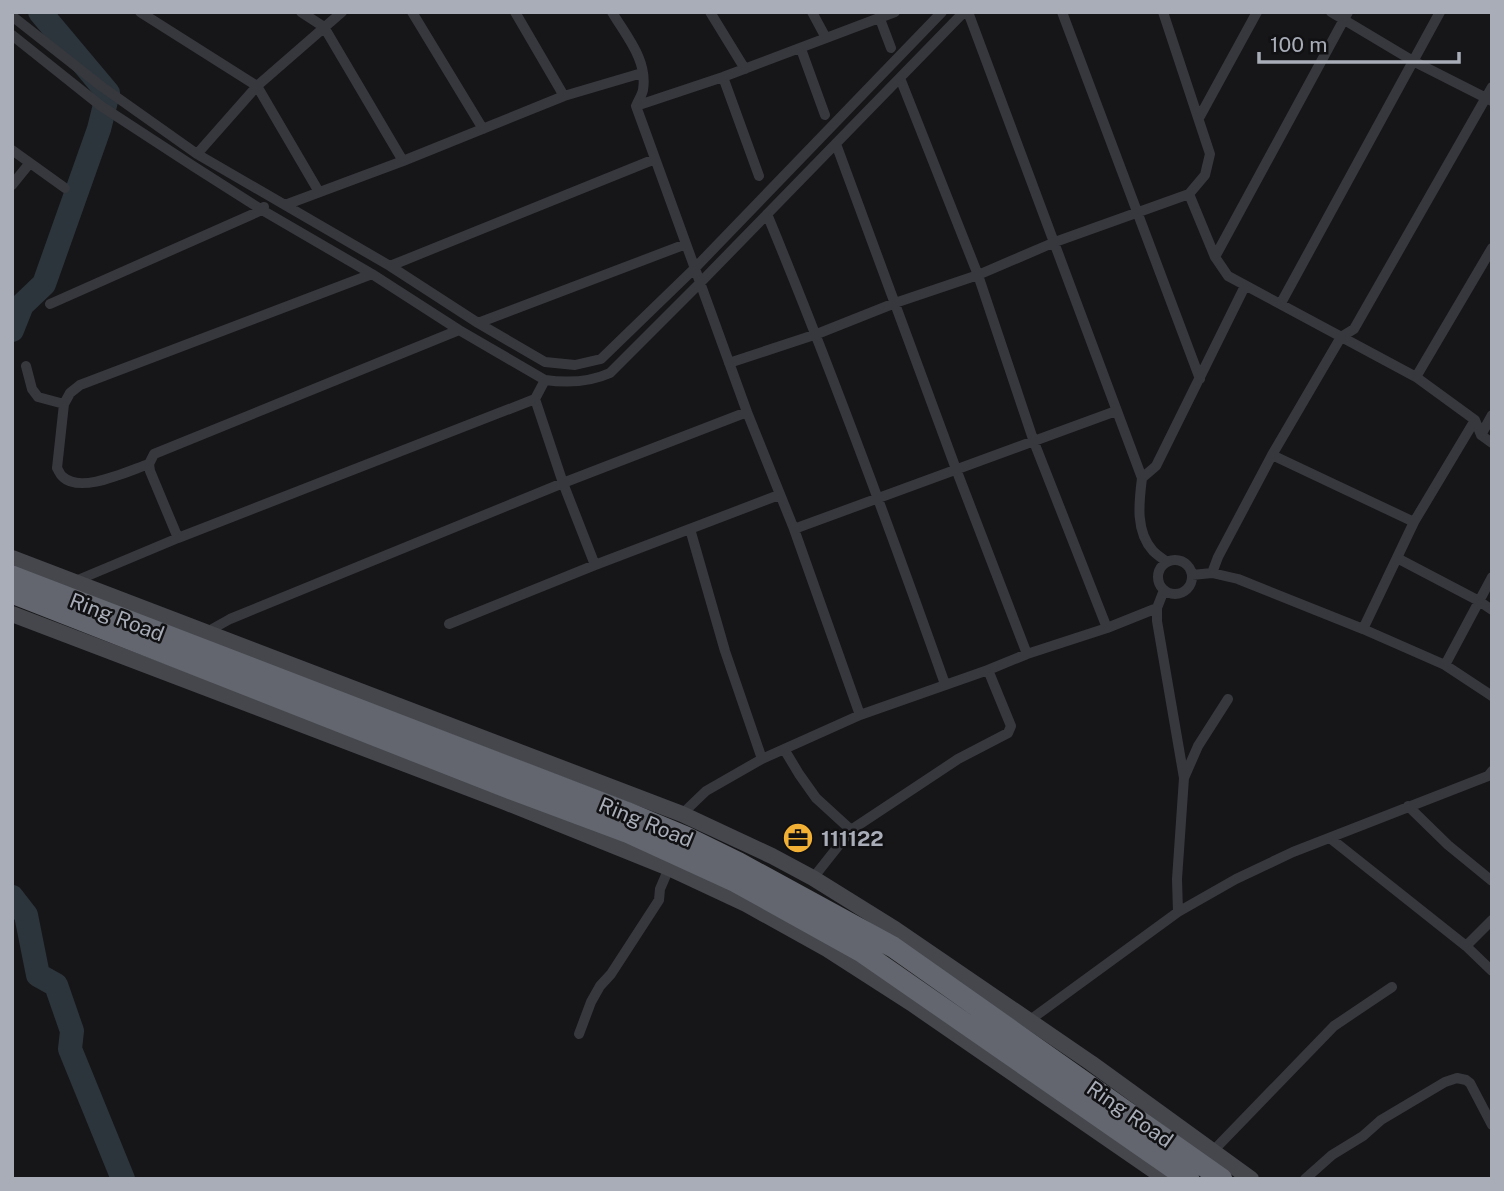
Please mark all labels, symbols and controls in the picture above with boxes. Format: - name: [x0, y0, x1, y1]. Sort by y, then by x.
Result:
- scale bar: [1259, 21, 1458, 65]
- text: 100 m: [1270, 32, 1327, 57]
- street label: Ring Road: [66, 588, 168, 646]
- street label: Ring Road: [595, 792, 697, 852]
- office icon: 111122: [781, 821, 815, 855]
- place label: 111122: [821, 826, 884, 851]
- street label: Ring Road: [1082, 1075, 1178, 1153]

